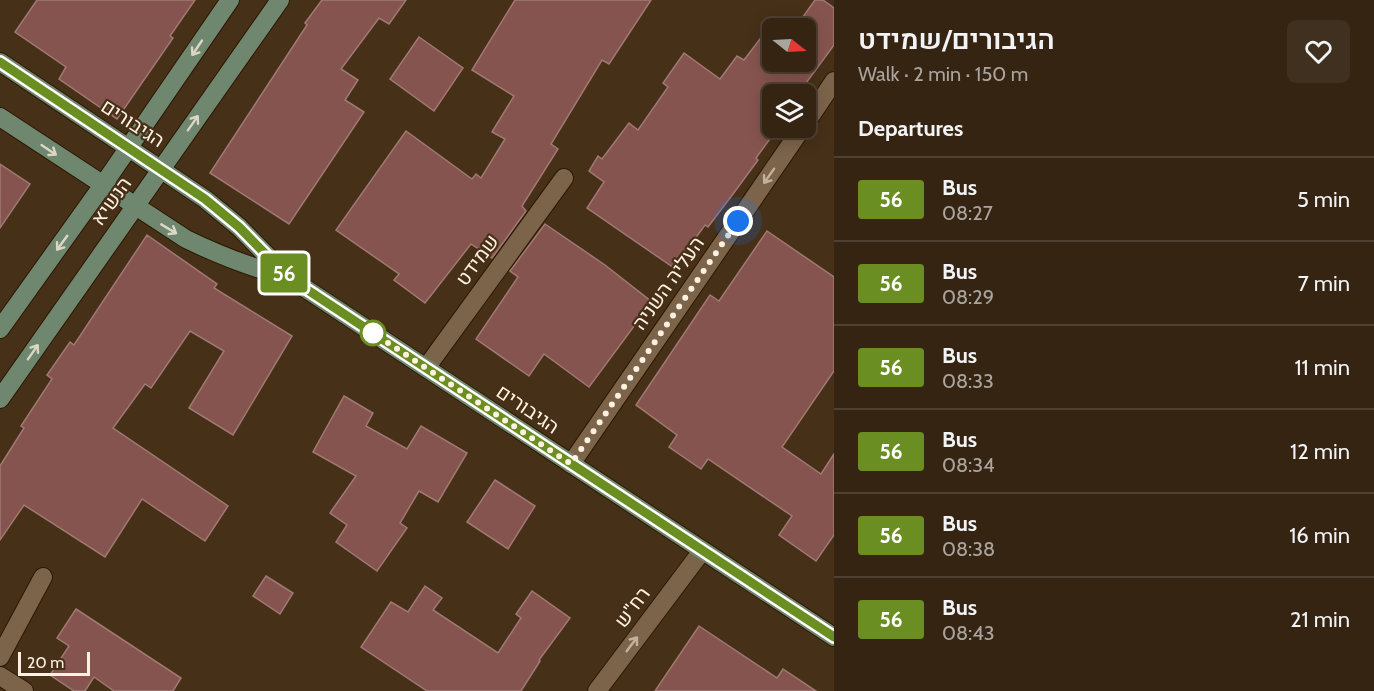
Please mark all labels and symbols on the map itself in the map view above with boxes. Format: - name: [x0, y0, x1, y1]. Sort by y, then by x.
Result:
- north arrow: [762, 18, 816, 72]
- one-way arrow: [190, 40, 203, 57]
- street label: הגיבורים: [97, 94, 169, 152]
- one-way arrow: [187, 115, 199, 131]
- one-way arrow: [40, 144, 57, 156]
- one-way arrow: [763, 167, 775, 183]
- street label: הנשיא: [86, 172, 136, 230]
- your location: [723, 206, 753, 236]
- one-way arrow: [160, 223, 177, 235]
- street label: שמידט: [450, 230, 504, 290]
- street label: העליה השניה: [627, 232, 709, 334]
- one-way arrow: [55, 235, 68, 251]
- line badge: 56: [257, 254, 311, 292]
- unlabelled marker: [360, 320, 386, 346]
- one-way arrow: [27, 344, 40, 360]
- street label: הגיבורים: [492, 379, 564, 439]
- street label: רח"ש: [609, 582, 655, 632]
- one-way arrow: [626, 637, 638, 653]
- scale bar: [18, 649, 90, 676]

